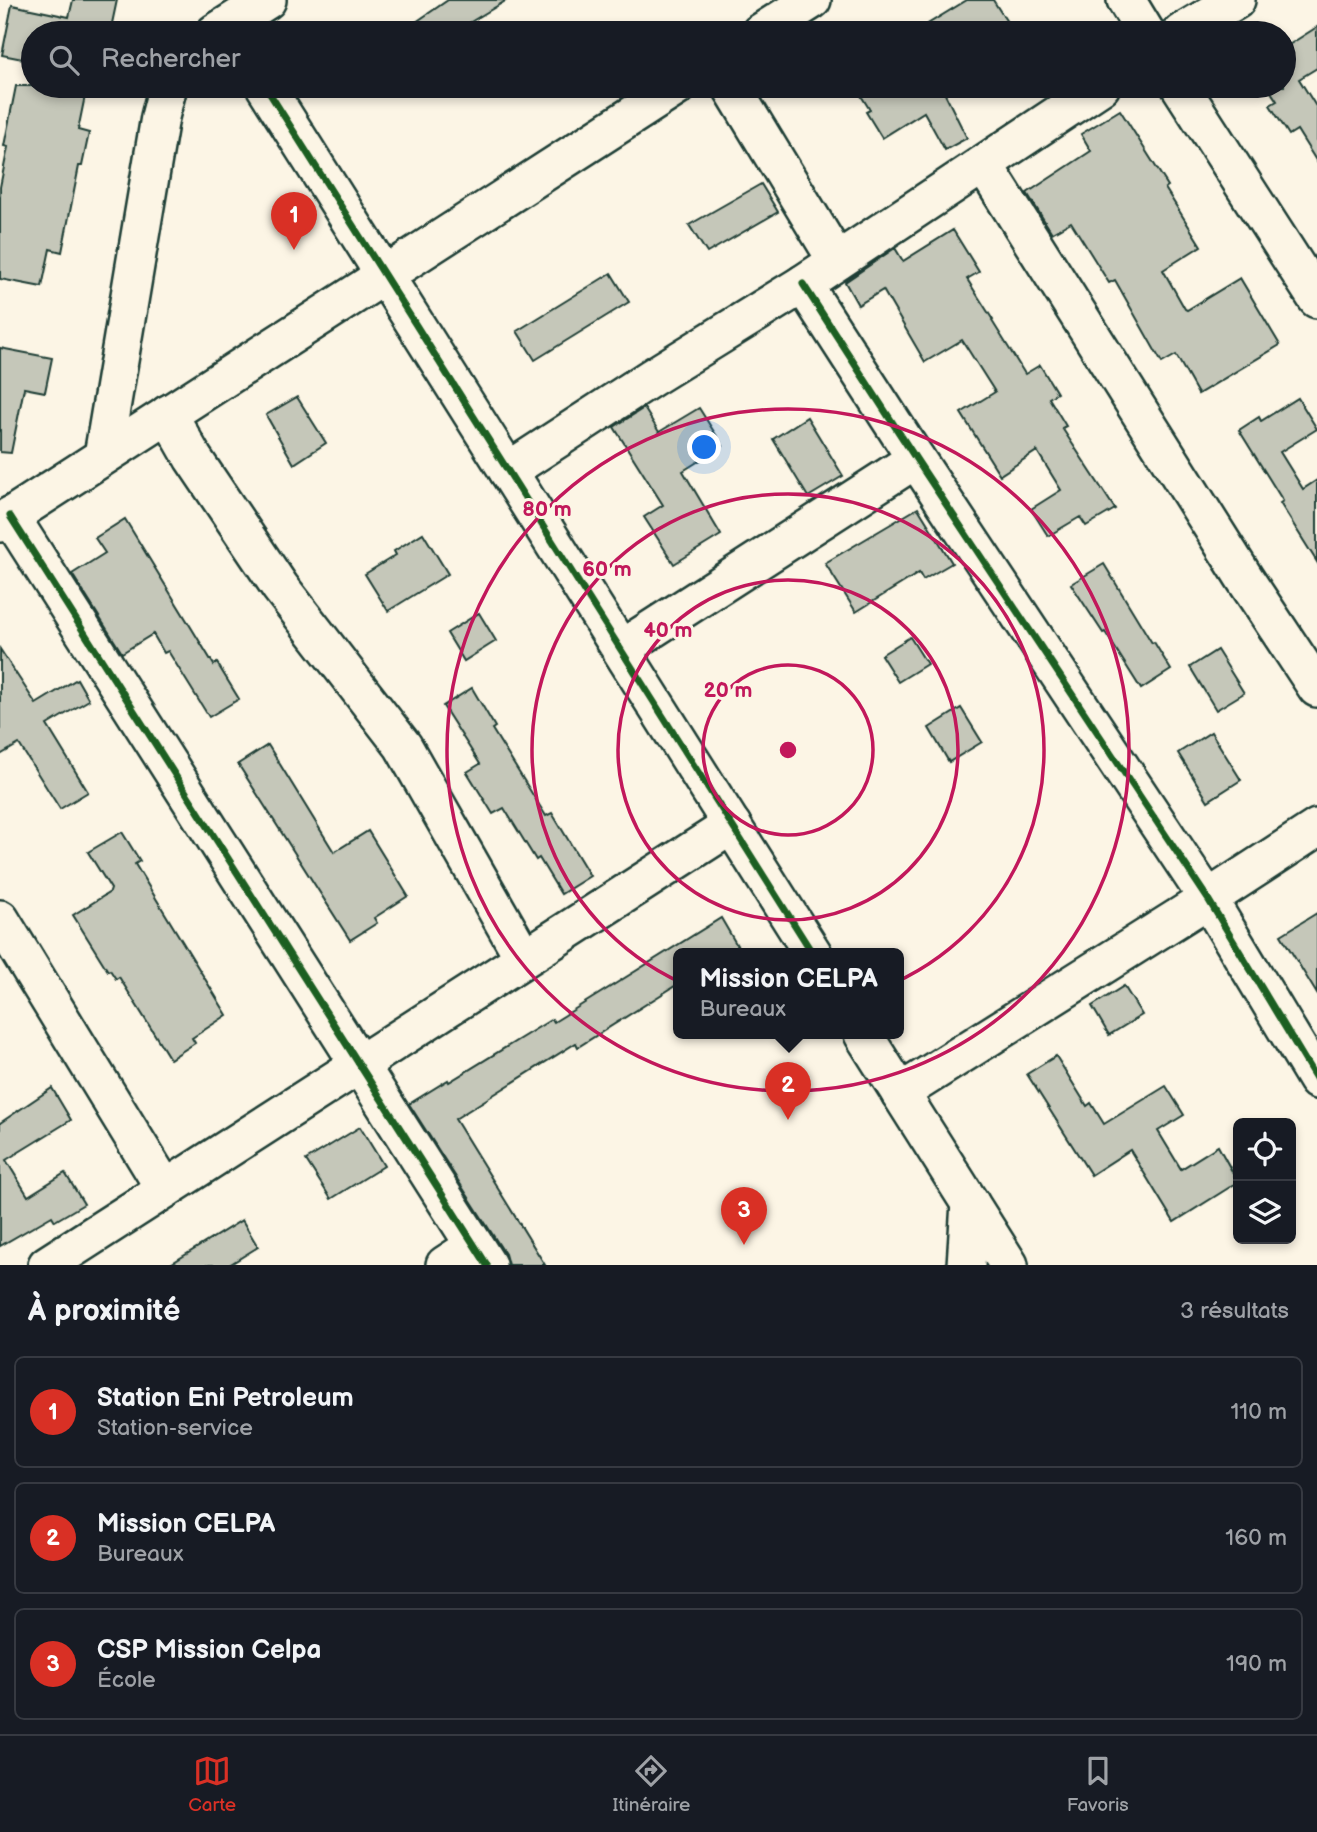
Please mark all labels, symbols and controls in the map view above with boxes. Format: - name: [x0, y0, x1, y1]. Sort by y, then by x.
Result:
- search box: [21, 21, 1296, 98]
- icon: search: [45, 41, 83, 79]
- text: Rechercher: [101, 44, 240, 75]
- pin: 1: [271, 192, 317, 250]
- your location: [687, 430, 721, 464]
- text: 80 m: [522, 497, 572, 522]
- text: 60 m: [582, 557, 632, 582]
- text: 40 m: [643, 618, 693, 643]
- text: 20 m: [704, 678, 752, 703]
- centre of rings: [776, 738, 800, 762]
- popup: [673, 948, 904, 1039]
- text: Mission CELPA: [699, 964, 878, 995]
- text: Bureaux: [699, 995, 786, 1023]
- pin: 2: [765, 1062, 811, 1120]
- map controls: [1233, 1118, 1296, 1244]
- button: locate: [1233, 1118, 1296, 1181]
- button: layers: [1233, 1181, 1296, 1244]
- pin: 3: [721, 1187, 767, 1245]
- text: À proximité: [28, 1293, 180, 1329]
- text: 3 résultats: [1180, 1297, 1289, 1325]
- text: Station Eni Petroleum: [97, 1383, 354, 1414]
- text: 1: [48, 1398, 58, 1426]
- text: 110 m: [1230, 1398, 1287, 1426]
- text: Station-service: [97, 1414, 253, 1442]
- text: Mission CELPA: [97, 1509, 275, 1540]
- text: 2: [46, 1524, 60, 1552]
- text: 160 m: [1225, 1524, 1287, 1552]
- text: Bureaux: [97, 1540, 184, 1568]
- text: CSP Mission Celpa: [97, 1635, 321, 1666]
- text: 3: [46, 1650, 60, 1678]
- text: 190 m: [1226, 1650, 1287, 1678]
- text: École: [97, 1666, 156, 1694]
- tab: Carte: [188, 1752, 236, 1817]
- tab: Itinéraire: [613, 1752, 690, 1817]
- tab: Favoris: [1067, 1752, 1129, 1817]

